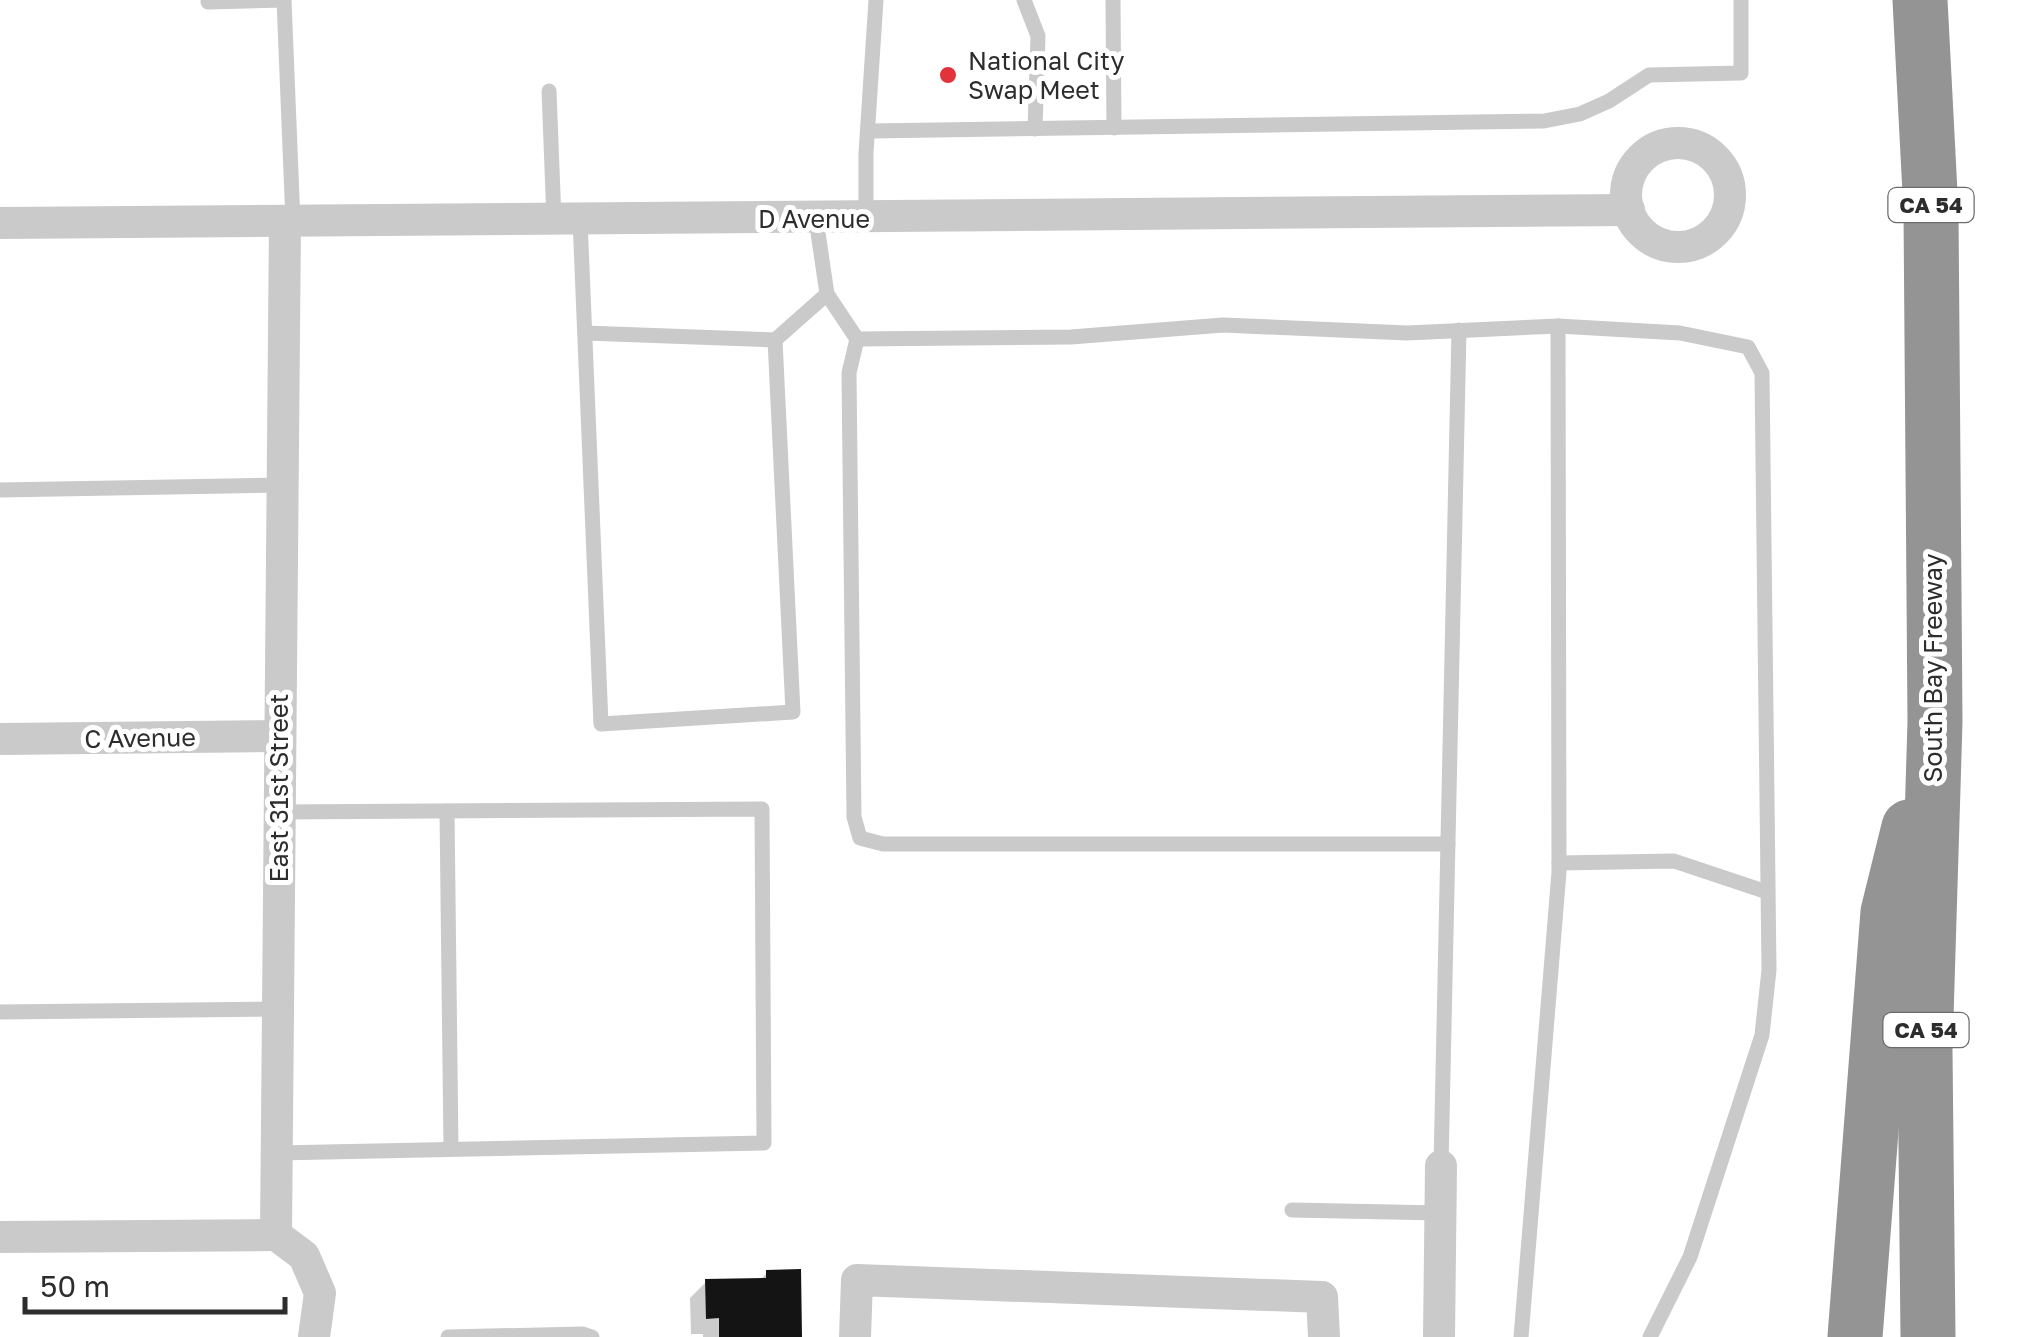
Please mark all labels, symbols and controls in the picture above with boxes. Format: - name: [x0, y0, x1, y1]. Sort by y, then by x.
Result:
- place label: National City Swap Meet: [968, 45, 1125, 105]
- marker: National City Swap Meet: [937, 64, 959, 86]
- road number: CA 54: [1888, 188, 1974, 222]
- street label: D Avenue: [758, 203, 870, 234]
- street label: South Bay Freeway: [1917, 554, 1948, 782]
- street label: East 31st Street: [263, 694, 294, 882]
- street label: C Avenue: [84, 721, 196, 754]
- road number: CA 54: [1884, 1013, 1968, 1047]
- scale bar: [25, 1252, 285, 1314]
- text: 50 m: [40, 1268, 110, 1304]

